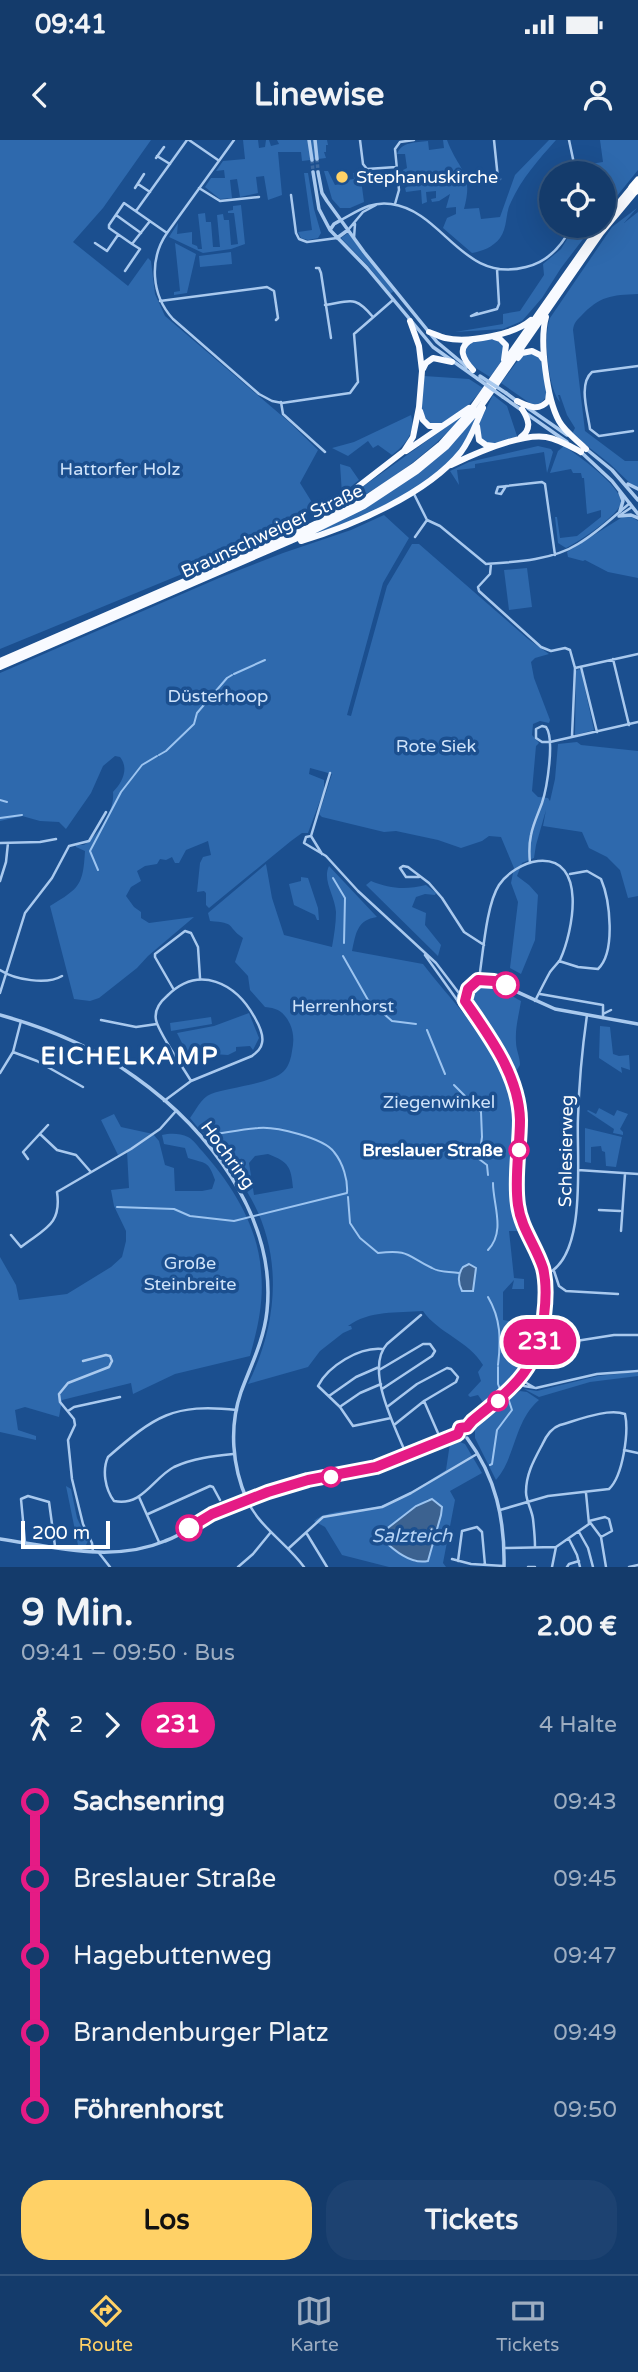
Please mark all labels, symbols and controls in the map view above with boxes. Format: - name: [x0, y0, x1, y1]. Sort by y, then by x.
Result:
- text: 09:41: [35, 9, 107, 40]
- icon: back: [21, 76, 59, 114]
- text: Linewise: [254, 76, 384, 114]
- icon: person: [579, 76, 617, 114]
- map controls: [539, 161, 616, 238]
- button: locate: [539, 161, 616, 238]
- place label: Stephanuskirche: [356, 166, 498, 188]
- marker: Stephanuskirche: [334, 169, 350, 185]
- park label: Hattorfer Holz: [60, 458, 180, 480]
- street label: Braunschweiger Straße: [178, 479, 366, 583]
- park label: Düsterhoop: [168, 685, 268, 707]
- park label: Rote Siek: [396, 735, 477, 757]
- unlabelled marker: [493, 972, 519, 998]
- park label: Herrenhorst: [292, 995, 394, 1017]
- district label: EICHELKAMP: [41, 1042, 219, 1071]
- park label: Ziegenwinkel: [383, 1091, 495, 1113]
- street label: Schlesierweg: [554, 1095, 578, 1207]
- street label: Hochring: [196, 1117, 260, 1193]
- place label: Breslauer Straße: [362, 1139, 503, 1161]
- marker: Breslauer Straße: [509, 1140, 529, 1160]
- park label: Große Steinbreite: [144, 1252, 236, 1295]
- line badge: 231: [500, 1319, 580, 1365]
- text: 231: [517, 1327, 563, 1356]
- unlabelled marker: [488, 1391, 508, 1411]
- unlabelled marker: [321, 1467, 341, 1487]
- unlabelled marker: [176, 1515, 202, 1541]
- scale bar: [21, 1518, 110, 1550]
- text: 200 m: [32, 1522, 90, 1544]
- water label: Salzteich: [372, 1525, 453, 1547]
- text: 9 Min.: [21, 1590, 134, 1636]
- text: 2.00 €: [537, 1611, 617, 1642]
- text: 09:41 – 09:50 · Bus: [21, 1639, 235, 1667]
- icon: walk: [21, 1706, 59, 1744]
- icon: forward: [93, 1706, 131, 1744]
- text: 231: [155, 1710, 201, 1739]
- text: 2: [69, 1711, 83, 1739]
- text: 4 Halte: [539, 1711, 617, 1739]
- text: Sachsenring: [73, 1786, 225, 1817]
- text: 09:43: [553, 1788, 617, 1816]
- text: Breslauer Straße: [73, 1863, 276, 1894]
- text: 09:45: [553, 1865, 617, 1893]
- text: Hagebuttenweg: [73, 1940, 272, 1971]
- text: 09:47: [553, 1942, 617, 1970]
- text: Brandenburger Platz: [73, 2017, 329, 2048]
- text: 09:49: [553, 2019, 617, 2047]
- text: Föhrenhorst: [73, 2094, 223, 2125]
- text: 09:50: [553, 2096, 617, 2124]
- button: Los: [21, 2180, 312, 2260]
- button: Tickets: [326, 2180, 617, 2260]
- tab: Route: [79, 2292, 133, 2356]
- tab: Karte: [290, 2292, 339, 2356]
- tab: Tickets: [496, 2292, 559, 2356]

